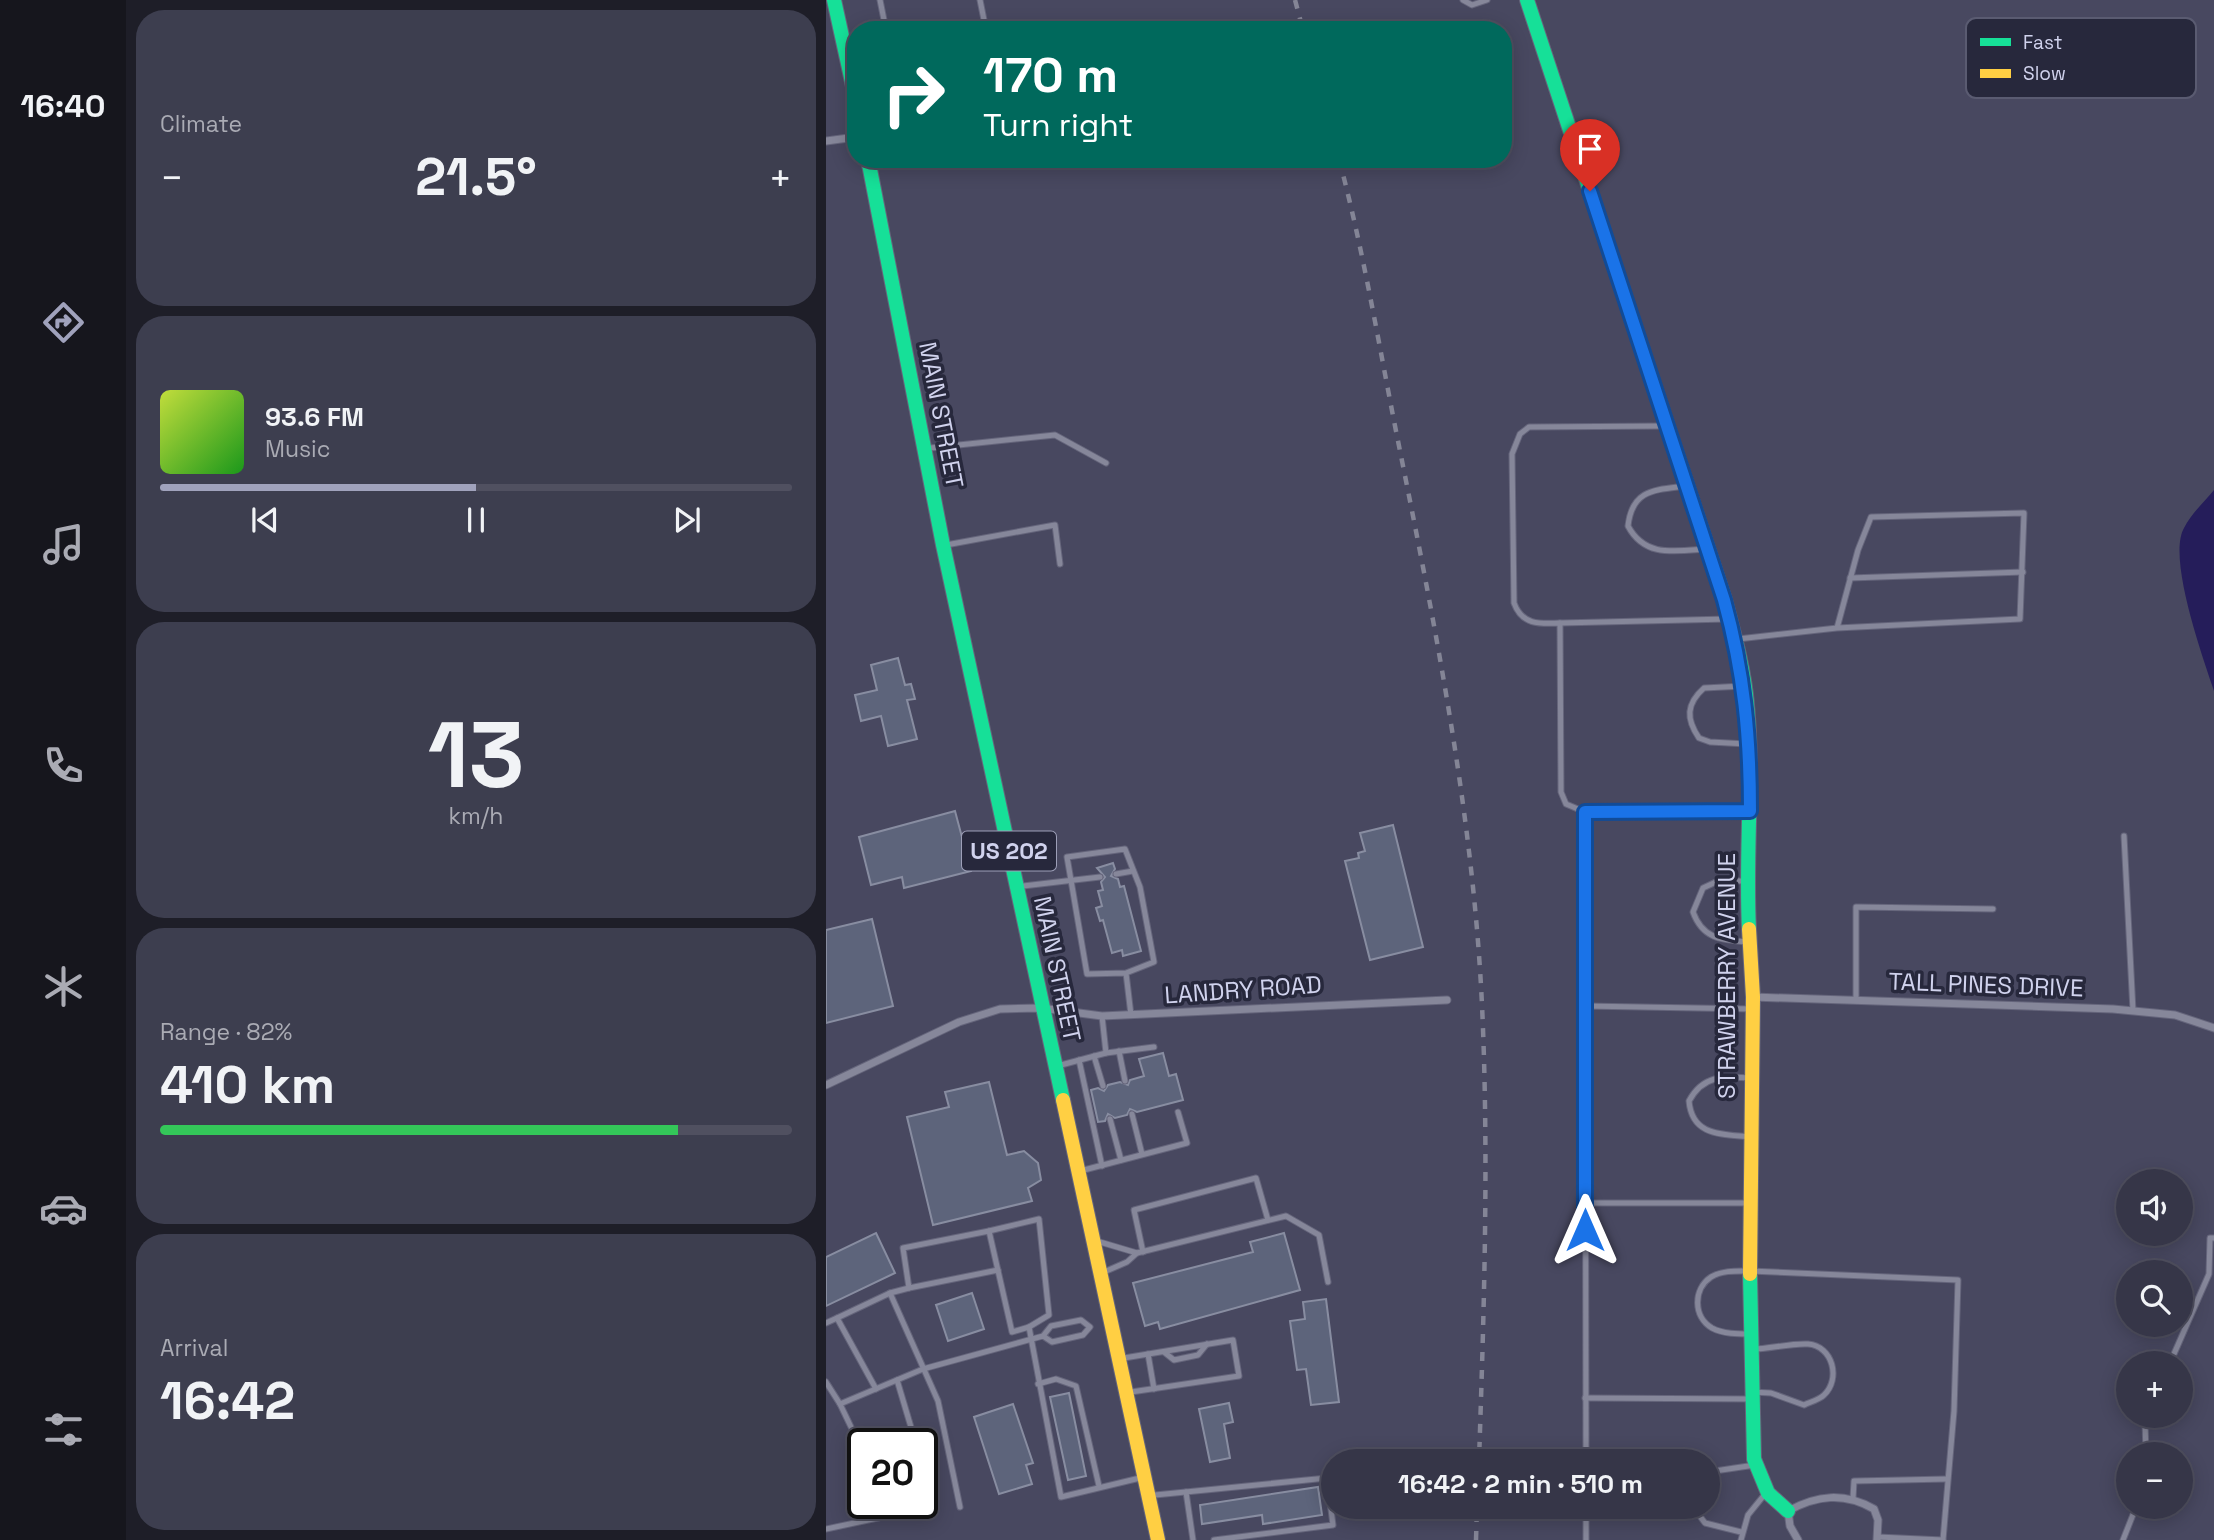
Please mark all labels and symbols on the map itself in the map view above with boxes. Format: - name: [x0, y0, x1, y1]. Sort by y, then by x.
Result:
- legend: [1966, 18, 2196, 98]
- text: Fast: [2023, 30, 2063, 55]
- text: Slow: [2023, 61, 2066, 86]
- pin: [1560, 119, 1620, 191]
- street label: MAIN STREET: [912, 339, 971, 491]
- road number: US 202: [962, 832, 1056, 870]
- street label: STRAWBERRY AVENUE: [1711, 853, 1742, 1099]
- street label: MAIN STREET: [1027, 893, 1088, 1045]
- street label: TALL PINES DRIVE: [1888, 966, 2084, 1003]
- street label: LANDRY ROAD: [1163, 969, 1323, 1010]
- position arrow: [1548, 1193, 1622, 1267]
- speed limit sign: 20: [847, 1428, 938, 1519]

